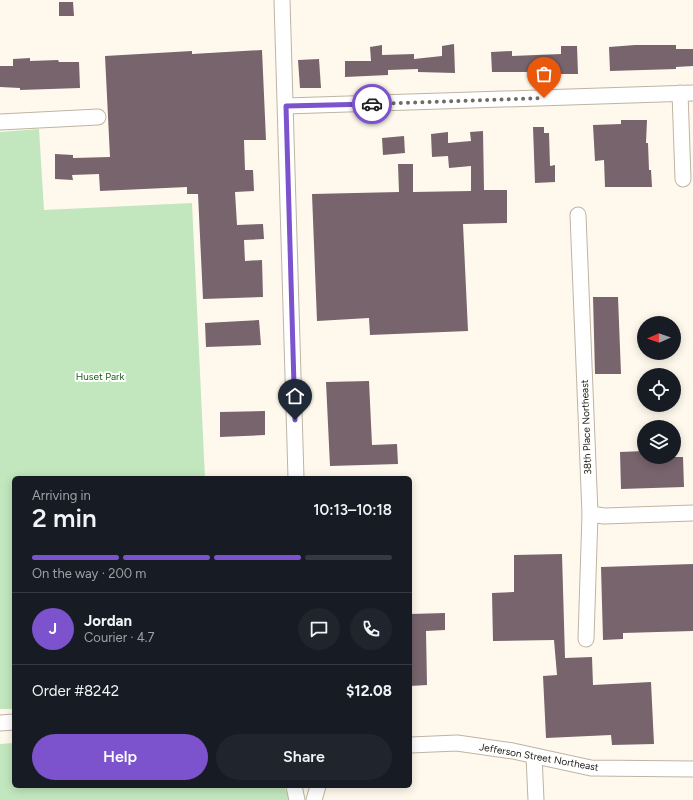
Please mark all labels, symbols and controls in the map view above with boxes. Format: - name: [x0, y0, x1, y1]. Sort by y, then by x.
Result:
- pin: [527, 57, 561, 98]
- icon: bag: [533, 63, 555, 85]
- courier: [352, 84, 392, 124]
- icon: car: [361, 93, 383, 115]
- north arrow: [637, 316, 681, 360]
- map controls: [637, 316, 681, 464]
- button: locate: [637, 368, 681, 412]
- park label: Huset Park: [76, 370, 124, 383]
- pin: [278, 379, 312, 420]
- street label: 38th Place Northeast: [578, 379, 594, 475]
- icon: home: [284, 385, 306, 407]
- button: layers: [637, 420, 681, 464]
- text: Arriving in: [32, 488, 91, 503]
- text: 10:13–10:18: [313, 501, 392, 519]
- text: 2 min: [32, 502, 97, 534]
- text: On the way · 200 m: [32, 566, 146, 581]
- button: chat: [298, 608, 340, 650]
- button: phone: [350, 608, 392, 650]
- text: Jordan: [84, 612, 132, 630]
- text: J: [49, 620, 57, 638]
- text: Courier · 4.7: [84, 630, 155, 645]
- text: Order #8242: [32, 682, 119, 700]
- text: $12.08: [346, 682, 392, 700]
- button: Help: [32, 734, 208, 780]
- button: Share: [216, 734, 392, 780]
- street label: Jefferson Street Northeast: [478, 740, 600, 774]

